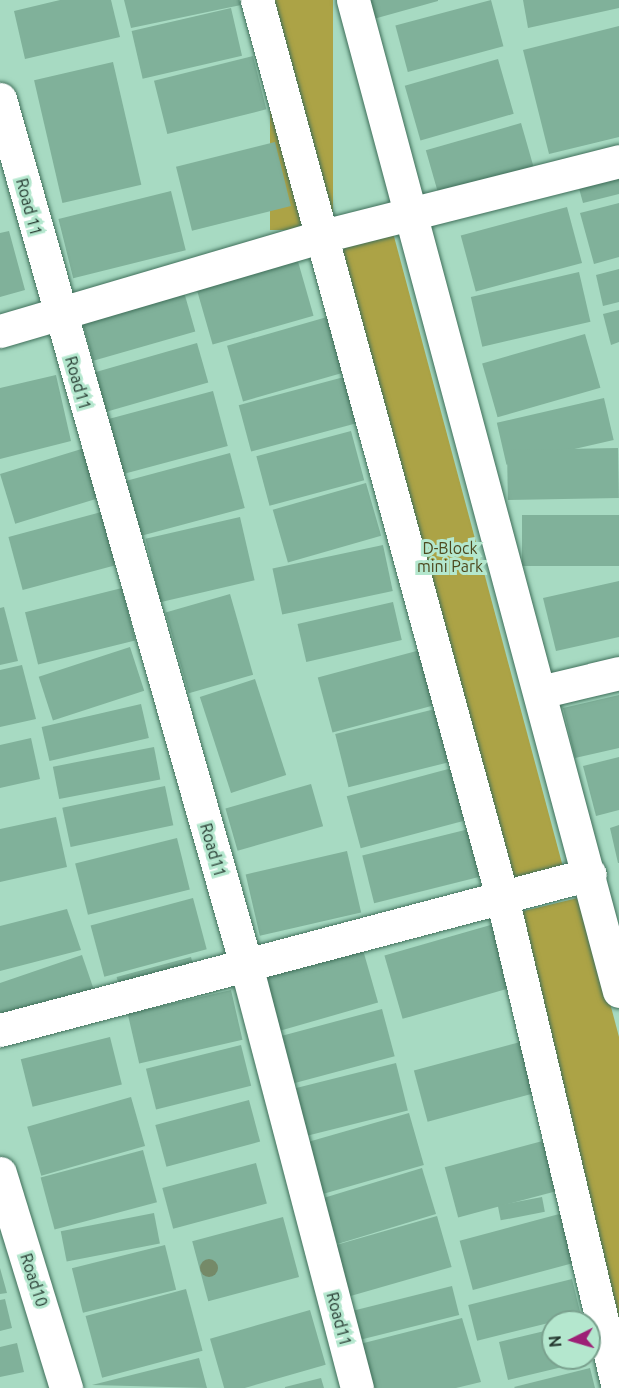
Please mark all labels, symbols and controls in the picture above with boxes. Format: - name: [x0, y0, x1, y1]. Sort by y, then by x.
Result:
- street label: Road 11: [12, 176, 46, 238]
- street label: Road11: [61, 354, 95, 412]
- park label: D-Block mini Park: [417, 538, 483, 576]
- street label: Road11: [196, 821, 230, 879]
- street label: Road10: [16, 1251, 52, 1309]
- street label: Road11: [323, 1290, 355, 1348]
- north arrow: [541, 1310, 601, 1370]
- text: N: [546, 1335, 565, 1348]

